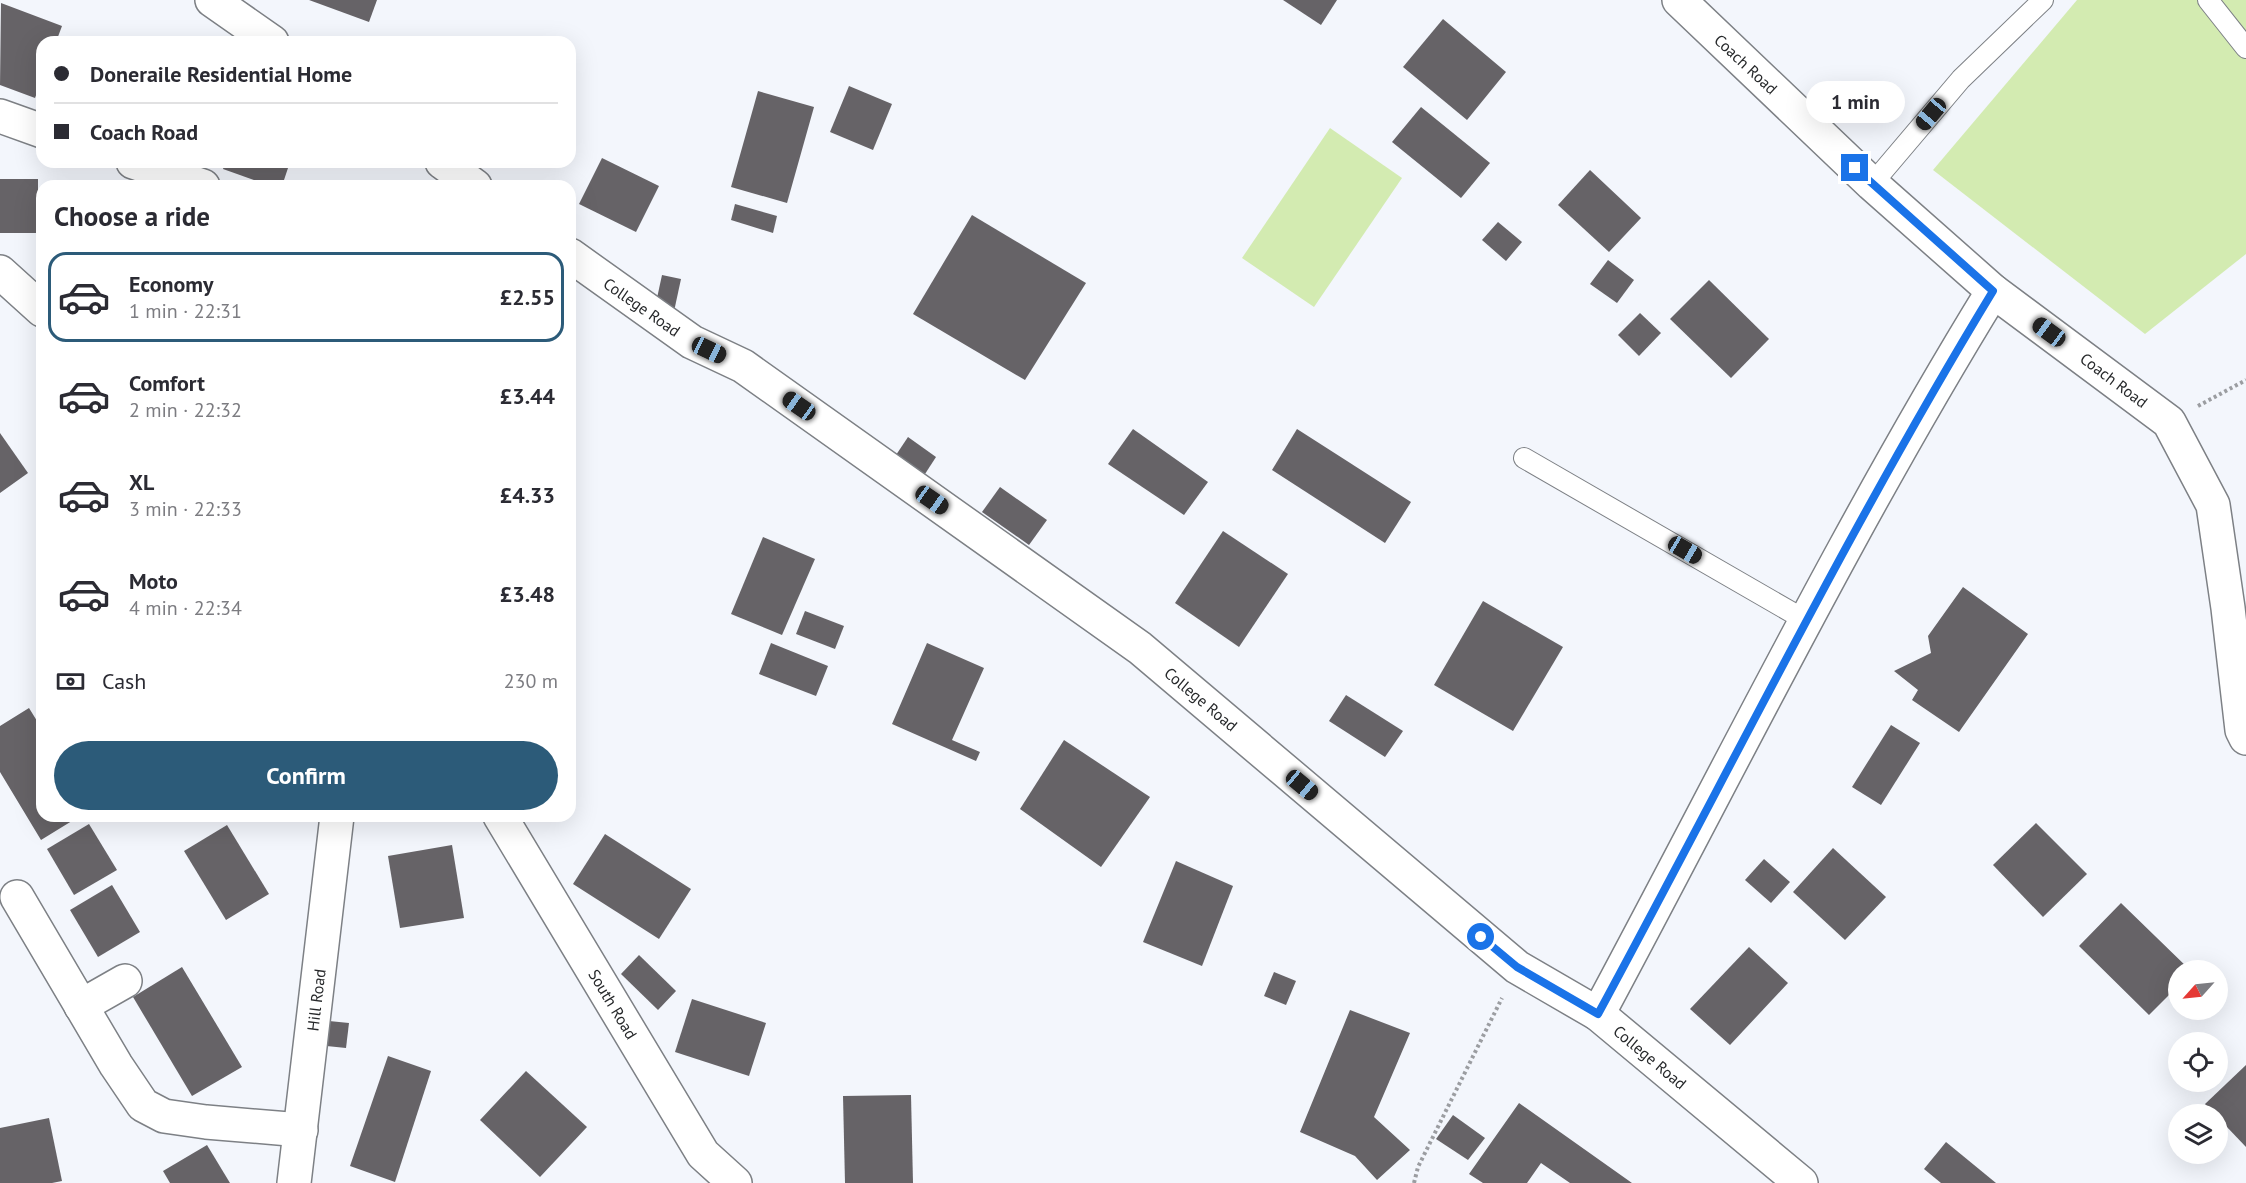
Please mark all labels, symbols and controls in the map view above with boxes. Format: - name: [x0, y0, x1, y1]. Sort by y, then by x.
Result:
- street label: Coach Road: [1710, 30, 1782, 98]
- text: Doneraile Residential Home: [90, 60, 352, 88]
- callout: 1 min: [1806, 81, 1904, 123]
- text: 1 min: [1831, 89, 1880, 115]
- car: [1913, 94, 1949, 134]
- text: Coach Road: [90, 118, 198, 146]
- route end: [1841, 154, 1868, 181]
- text: Choose a ride: [54, 199, 210, 233]
- icon: car: [57, 270, 111, 324]
- text: Economy: [129, 270, 213, 298]
- street label: College Road: [600, 273, 684, 341]
- text: £2.55: [500, 283, 555, 311]
- text: 1 min · 22:31: [129, 298, 242, 324]
- car: [2029, 314, 2069, 350]
- car: [689, 334, 729, 366]
- street label: Coach Road: [2076, 348, 2152, 412]
- icon: car: [57, 369, 111, 423]
- text: Comfort: [129, 369, 205, 397]
- text: £3.44: [500, 382, 555, 410]
- car: [779, 388, 819, 424]
- text: 2 min · 22:32: [129, 397, 242, 423]
- icon: car: [57, 468, 111, 522]
- text: XL: [129, 468, 154, 496]
- text: £4.33: [500, 481, 555, 509]
- car: [912, 482, 952, 518]
- text: 3 min · 22:33: [129, 496, 242, 522]
- car: [1665, 533, 1705, 567]
- icon: car: [57, 567, 111, 621]
- text: Moto: [129, 567, 178, 595]
- text: £3.48: [500, 580, 555, 608]
- text: 4 min · 22:34: [129, 595, 242, 621]
- street label: College Road: [1160, 663, 1242, 735]
- icon: cash: [54, 665, 87, 698]
- text: Cash: [102, 667, 146, 695]
- text: 230 m: [504, 668, 558, 694]
- button: Confirm: [54, 741, 558, 810]
- car: [1282, 767, 1322, 803]
- route start: [1467, 923, 1494, 950]
- north arrow: [2168, 960, 2228, 1020]
- map controls: [2168, 960, 2228, 1164]
- street label: South Road: [584, 965, 642, 1043]
- street label: Hill Road: [302, 968, 330, 1032]
- street label: College Road: [1609, 1021, 1691, 1093]
- button: locate: [2168, 1032, 2228, 1092]
- button: layers: [2168, 1104, 2228, 1164]

